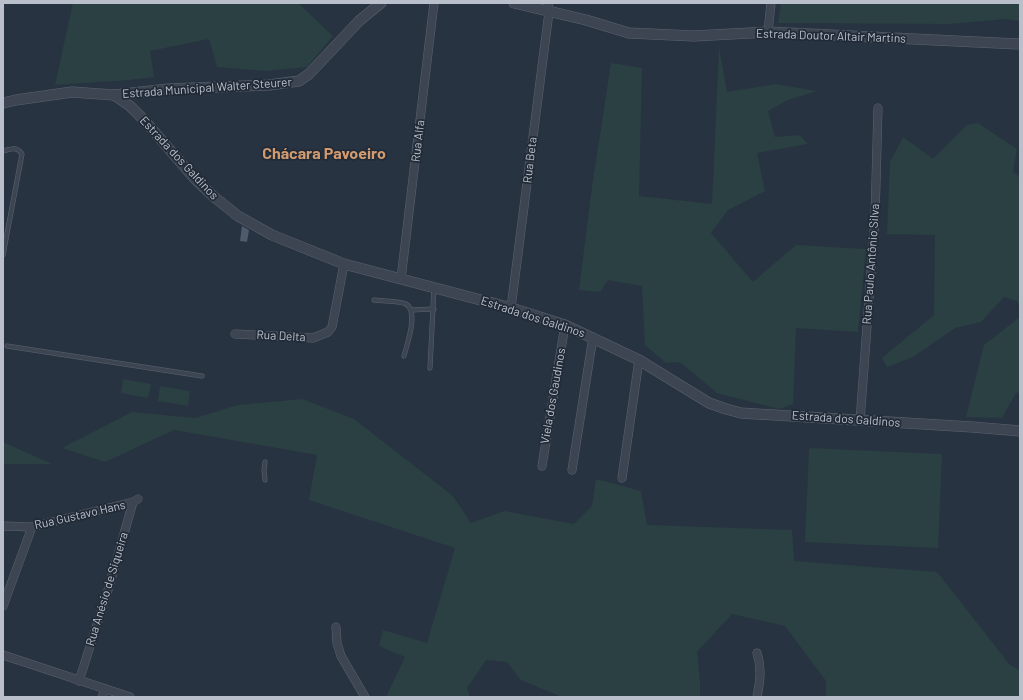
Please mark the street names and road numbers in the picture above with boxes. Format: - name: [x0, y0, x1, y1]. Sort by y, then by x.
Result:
- street label: Estrada Doutor Altair Martins: [756, 25, 907, 45]
- street label: Estrada Municipal Walter Steurer: [122, 74, 293, 100]
- street label: Estrada dos Galdinos: [138, 113, 222, 202]
- street label: Rua Alfa: [407, 119, 427, 163]
- street label: Rua Beta: [519, 136, 539, 184]
- street label: Rua Paulo Antônio Silva: [859, 203, 881, 325]
- street label: Estrada dos Galdinos: [479, 293, 587, 340]
- street label: Rua Delta: [256, 327, 306, 343]
- street label: Viela dos Gaudinos: [537, 347, 567, 445]
- street label: Estrada dos Galdinos: [791, 407, 901, 429]
- street label: Rua Gustavo Hans: [33, 497, 127, 531]
- street label: Rua Anésio de Siqueira: [82, 530, 130, 647]

